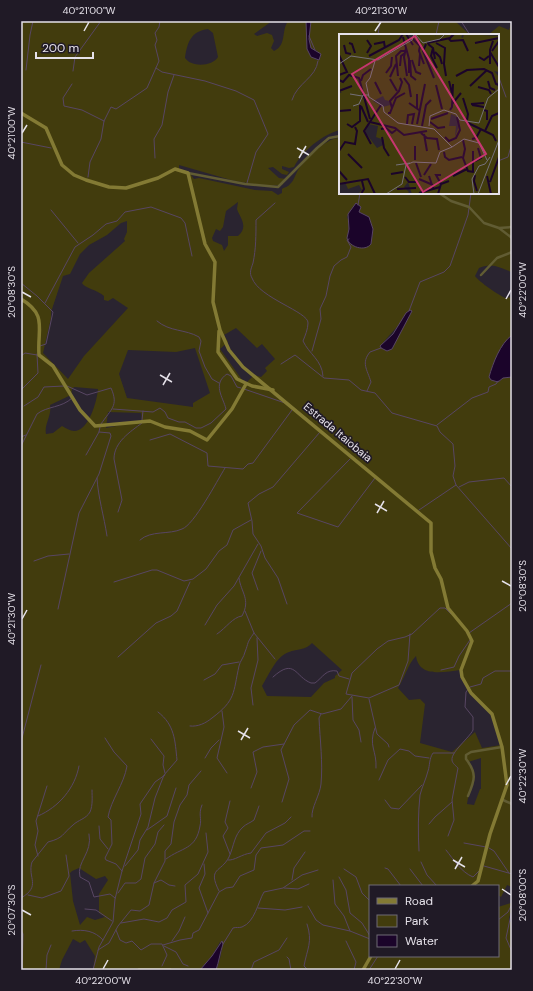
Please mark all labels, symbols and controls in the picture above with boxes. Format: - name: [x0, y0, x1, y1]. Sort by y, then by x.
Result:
- text: 40°21'00"W: [62, 4, 116, 17]
- text: 40°21'30"W: [355, 4, 407, 17]
- scale bar: [36, 34, 93, 60]
- inset map: [339, 34, 499, 194]
- text: 200 m: [42, 40, 79, 56]
- text: 40°21'00"W: [5, 106, 18, 160]
- text: 40°22'00"W: [516, 262, 529, 318]
- text: 20°08'30"S: [5, 266, 18, 318]
- street label: Estrada Itaiobaia: [301, 399, 375, 465]
- text: 20°08'30"S: [516, 560, 529, 612]
- text: 40°21'30"W: [5, 593, 18, 645]
- text: 40°22'30"W: [516, 748, 529, 803]
- text: 20°08'00"S: [516, 868, 529, 921]
- text: 20°07'30"S: [5, 884, 18, 936]
- legend: [369, 885, 499, 957]
- text: Road: [405, 893, 433, 909]
- text: Park: [405, 913, 429, 929]
- text: Water: [405, 933, 439, 949]
- text: 40°22'00"W: [75, 974, 131, 987]
- text: 40°22'30"W: [368, 974, 423, 987]

